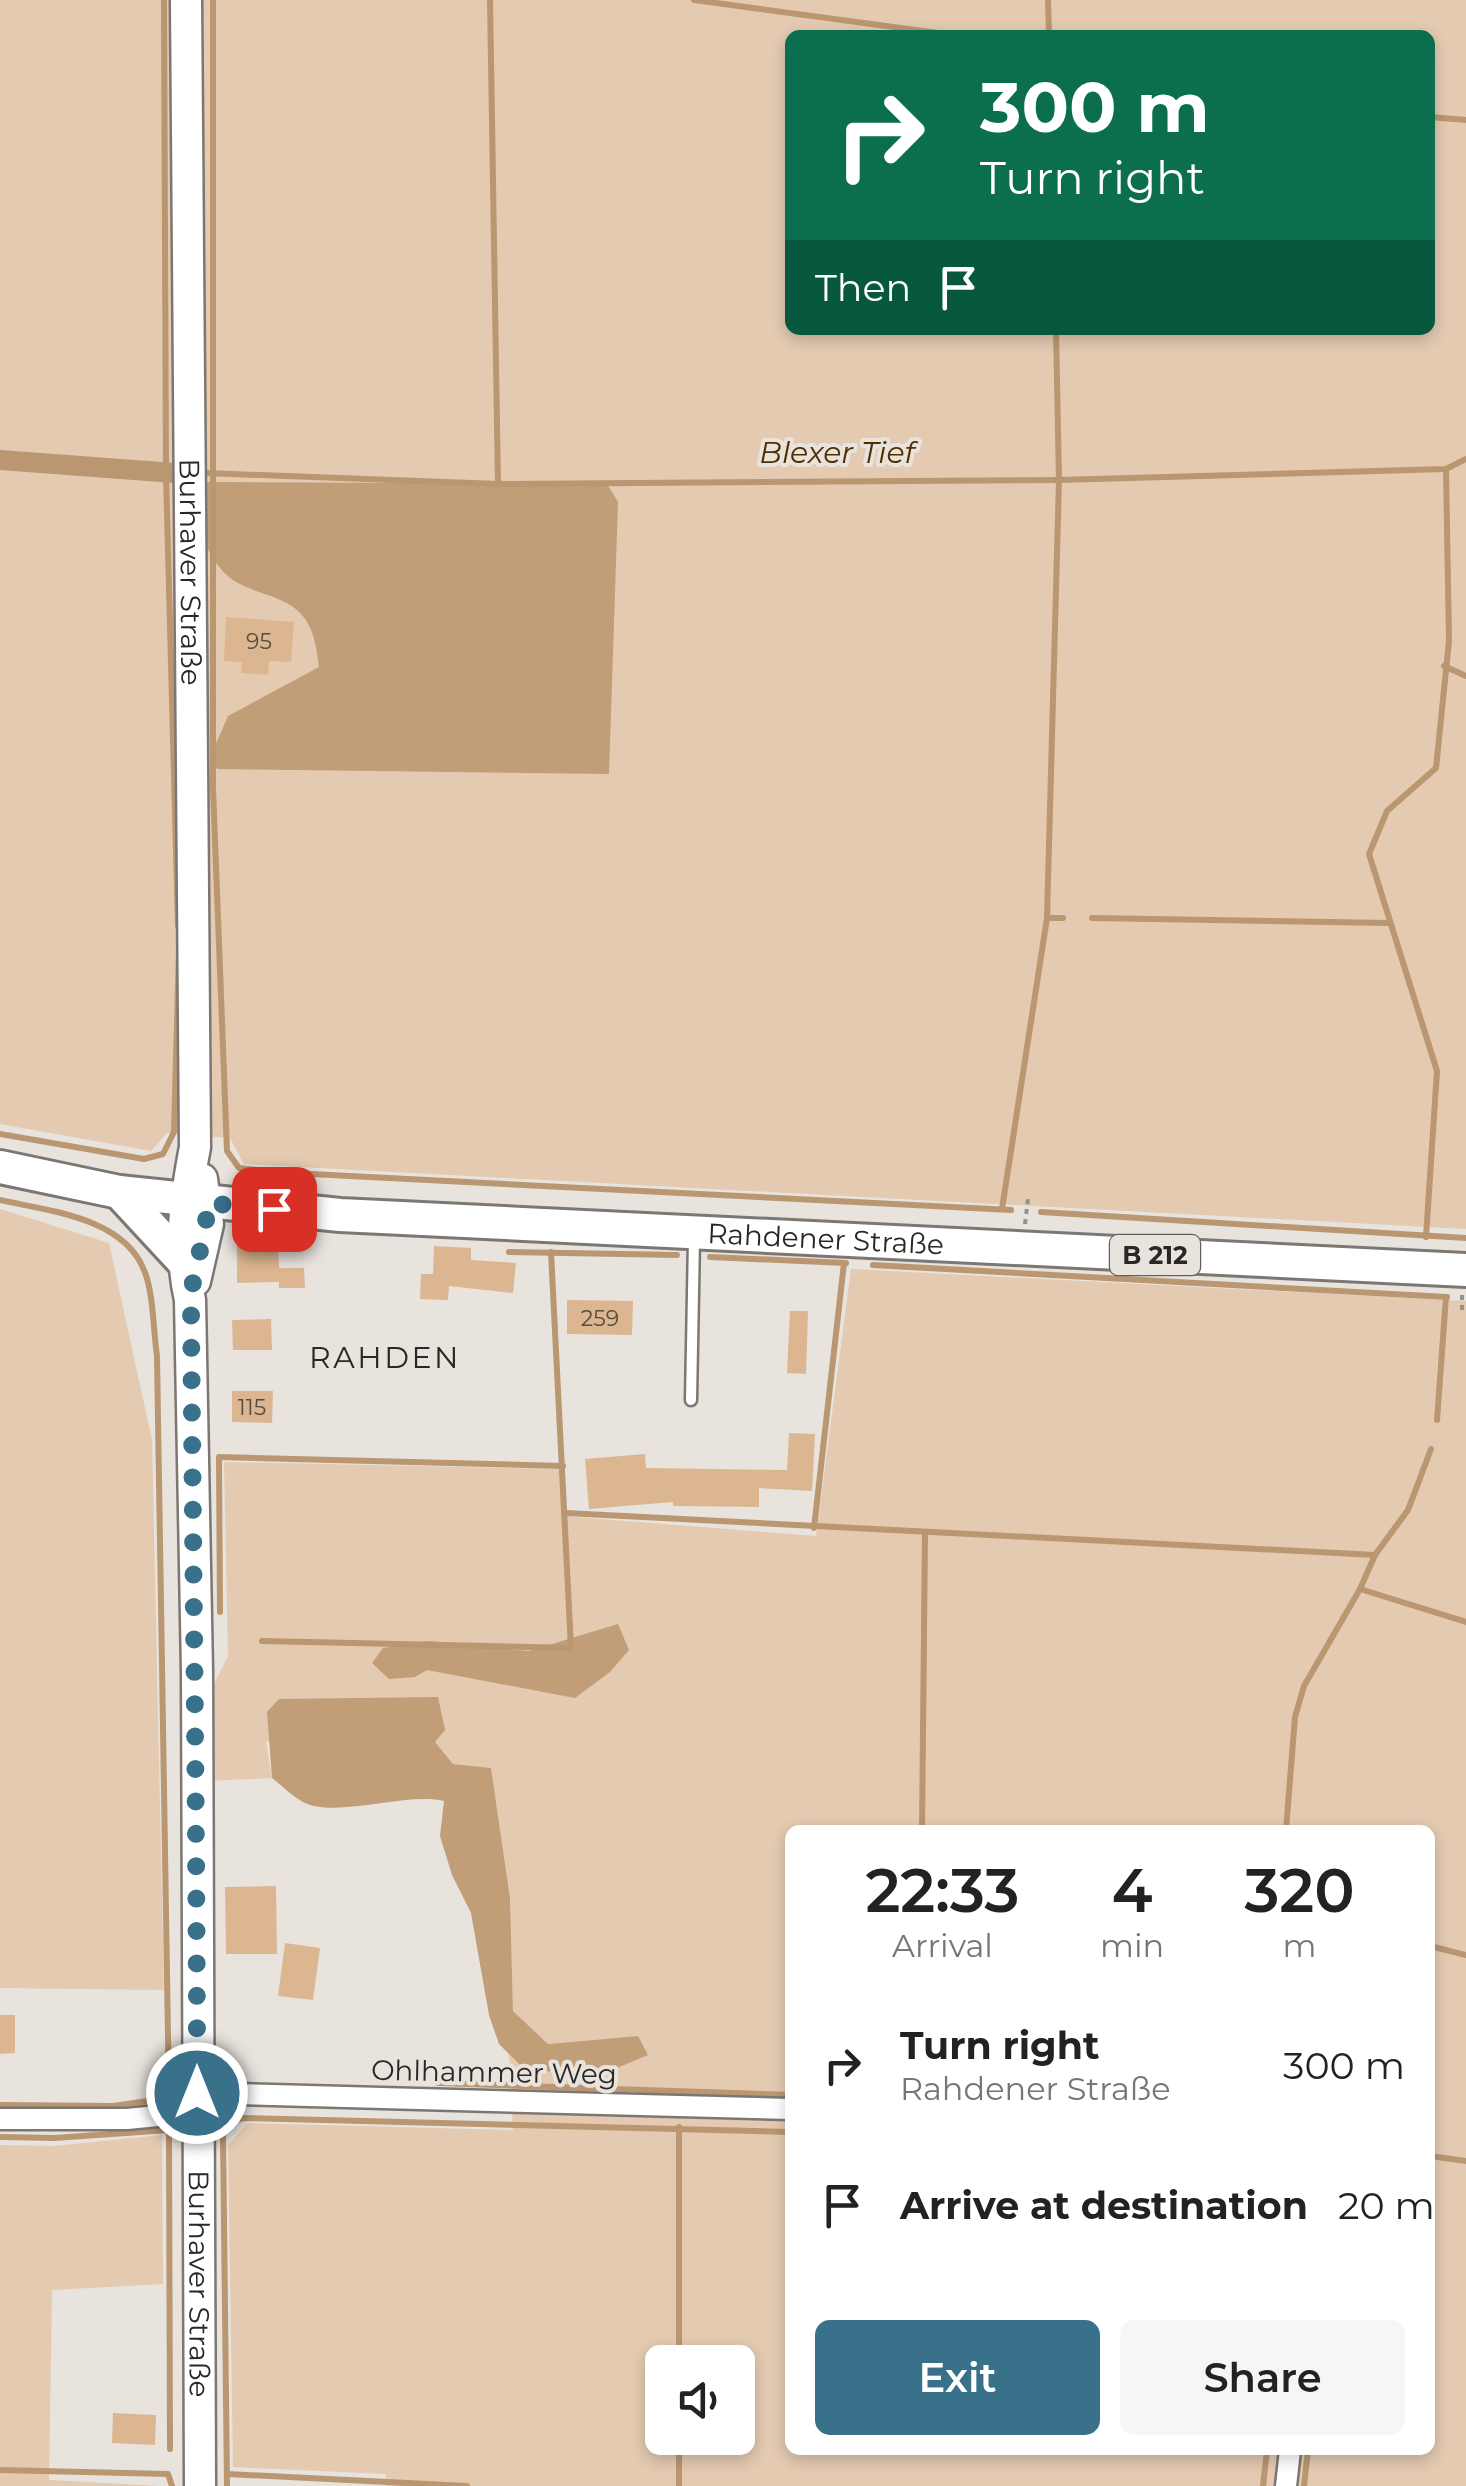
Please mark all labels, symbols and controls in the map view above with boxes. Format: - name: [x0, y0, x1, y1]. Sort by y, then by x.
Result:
- text: 300 m: [980, 64, 1210, 150]
- icon: right: [815, 70, 945, 200]
- text: Turn right: [980, 150, 1205, 205]
- icon: arrive: [931, 260, 986, 315]
- text: Then: [815, 264, 911, 311]
- water label: Blexer Tief: [759, 434, 919, 471]
- street label: Burhaver Straße: [173, 458, 208, 686]
- house number: 95: [246, 628, 272, 655]
- pin: [232, 1167, 317, 1252]
- icon: arrive: [247, 1182, 302, 1237]
- street label: Rahdener Straße: [707, 1216, 945, 1261]
- road number: B 212: [1110, 1235, 1200, 1275]
- house number: 259: [581, 1305, 619, 1332]
- district label: RAHDEN: [309, 1339, 461, 1376]
- house number: 115: [238, 1394, 266, 1421]
- text: 22:33: [865, 1854, 1019, 1927]
- text: 4: [1112, 1854, 1152, 1927]
- text: 320: [1245, 1854, 1355, 1927]
- text: Arrival: [892, 1926, 993, 1965]
- text: min: [1100, 1926, 1164, 1965]
- text: m: [1283, 1926, 1317, 1965]
- text: Turn right: [900, 2022, 1099, 2069]
- icon: right: [815, 2038, 870, 2093]
- position arrow: [145, 2041, 249, 2145]
- text: 300 m: [1283, 2042, 1405, 2089]
- street label: Ohlhammer Weg: [371, 2053, 617, 2091]
- text: Rahdener Straße: [900, 2069, 1170, 2108]
- street label: Burhaver Straße: [182, 2170, 217, 2397]
- icon: arrive: [815, 2178, 870, 2233]
- text: Arrive at destination: [900, 2182, 1308, 2229]
- text: 20 m: [1338, 2182, 1435, 2229]
- button: Exit: [815, 2320, 1100, 2435]
- button: Share: [1120, 2320, 1405, 2435]
- map controls: [645, 2345, 755, 2455]
- button: sound: [645, 2345, 755, 2455]

